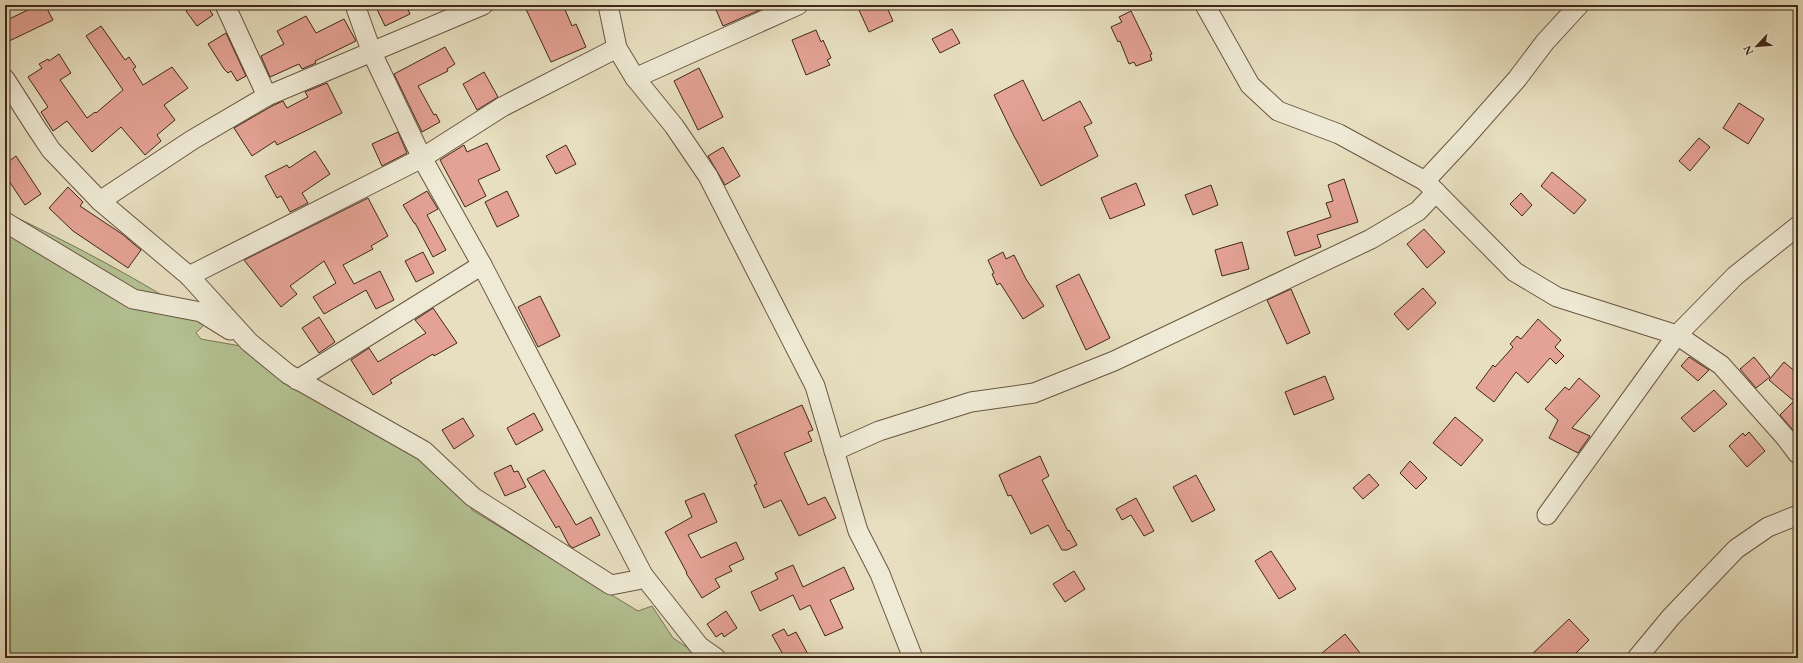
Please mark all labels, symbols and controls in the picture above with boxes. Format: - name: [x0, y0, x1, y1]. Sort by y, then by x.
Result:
- north arrow: [1737, 26, 1777, 66]
- text: N: [1740, 43, 1756, 57]

